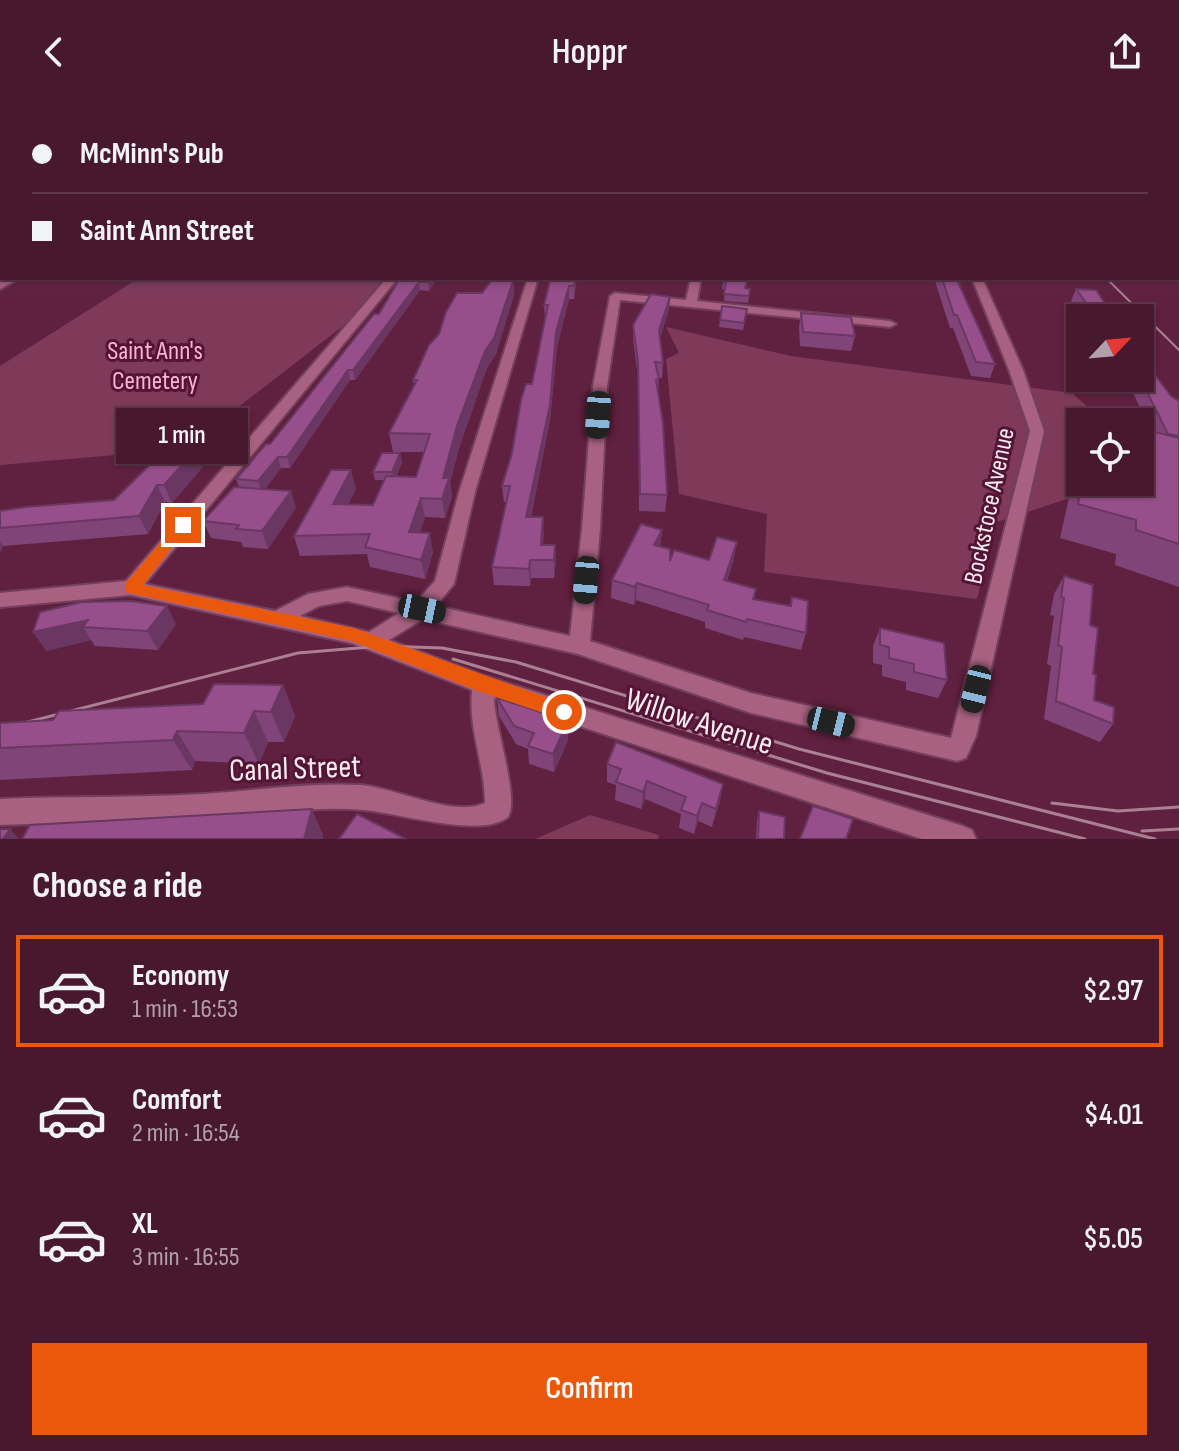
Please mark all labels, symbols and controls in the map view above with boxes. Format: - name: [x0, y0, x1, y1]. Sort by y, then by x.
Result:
- icon: back: [32, 30, 76, 74]
- icon: share: [1103, 30, 1147, 74]
- text: Hoppr: [552, 31, 627, 74]
- text: McMinn's Pub: [80, 136, 224, 172]
- text: Saint Ann Street: [80, 213, 254, 249]
- north arrow: [1066, 304, 1154, 392]
- map controls: [1066, 304, 1154, 496]
- park label: Saint Ann's Cemetery: [107, 336, 203, 397]
- car: [584, 390, 612, 440]
- button: locate: [1066, 408, 1154, 496]
- callout: 1 min: [117, 409, 249, 465]
- text: 1 min: [158, 420, 206, 451]
- street label: Bockstoce Avenue: [958, 425, 1022, 587]
- route end: [165, 507, 201, 543]
- car: [572, 555, 600, 605]
- car: [396, 592, 448, 626]
- car: [959, 663, 993, 715]
- street label: Willow Avenue: [620, 680, 778, 764]
- route start: [546, 694, 582, 730]
- car: [805, 705, 857, 739]
- street label: Canal Street: [228, 747, 362, 791]
- text: Choose a ride: [32, 865, 203, 908]
- icon: car: [36, 955, 108, 1027]
- text: Economy: [132, 958, 229, 994]
- text: $2.97: [1083, 973, 1143, 1009]
- text: 1 min · 16:53: [132, 994, 238, 1025]
- icon: car: [36, 1079, 108, 1151]
- text: Comfort: [132, 1082, 222, 1118]
- text: $4.01: [1084, 1097, 1143, 1133]
- text: 2 min · 16:54: [132, 1118, 240, 1149]
- icon: car: [36, 1203, 108, 1275]
- text: XL: [132, 1206, 158, 1242]
- text: $5.05: [1083, 1221, 1143, 1257]
- text: 3 min · 16:55: [132, 1242, 239, 1273]
- button: Confirm: [32, 1343, 1147, 1435]

